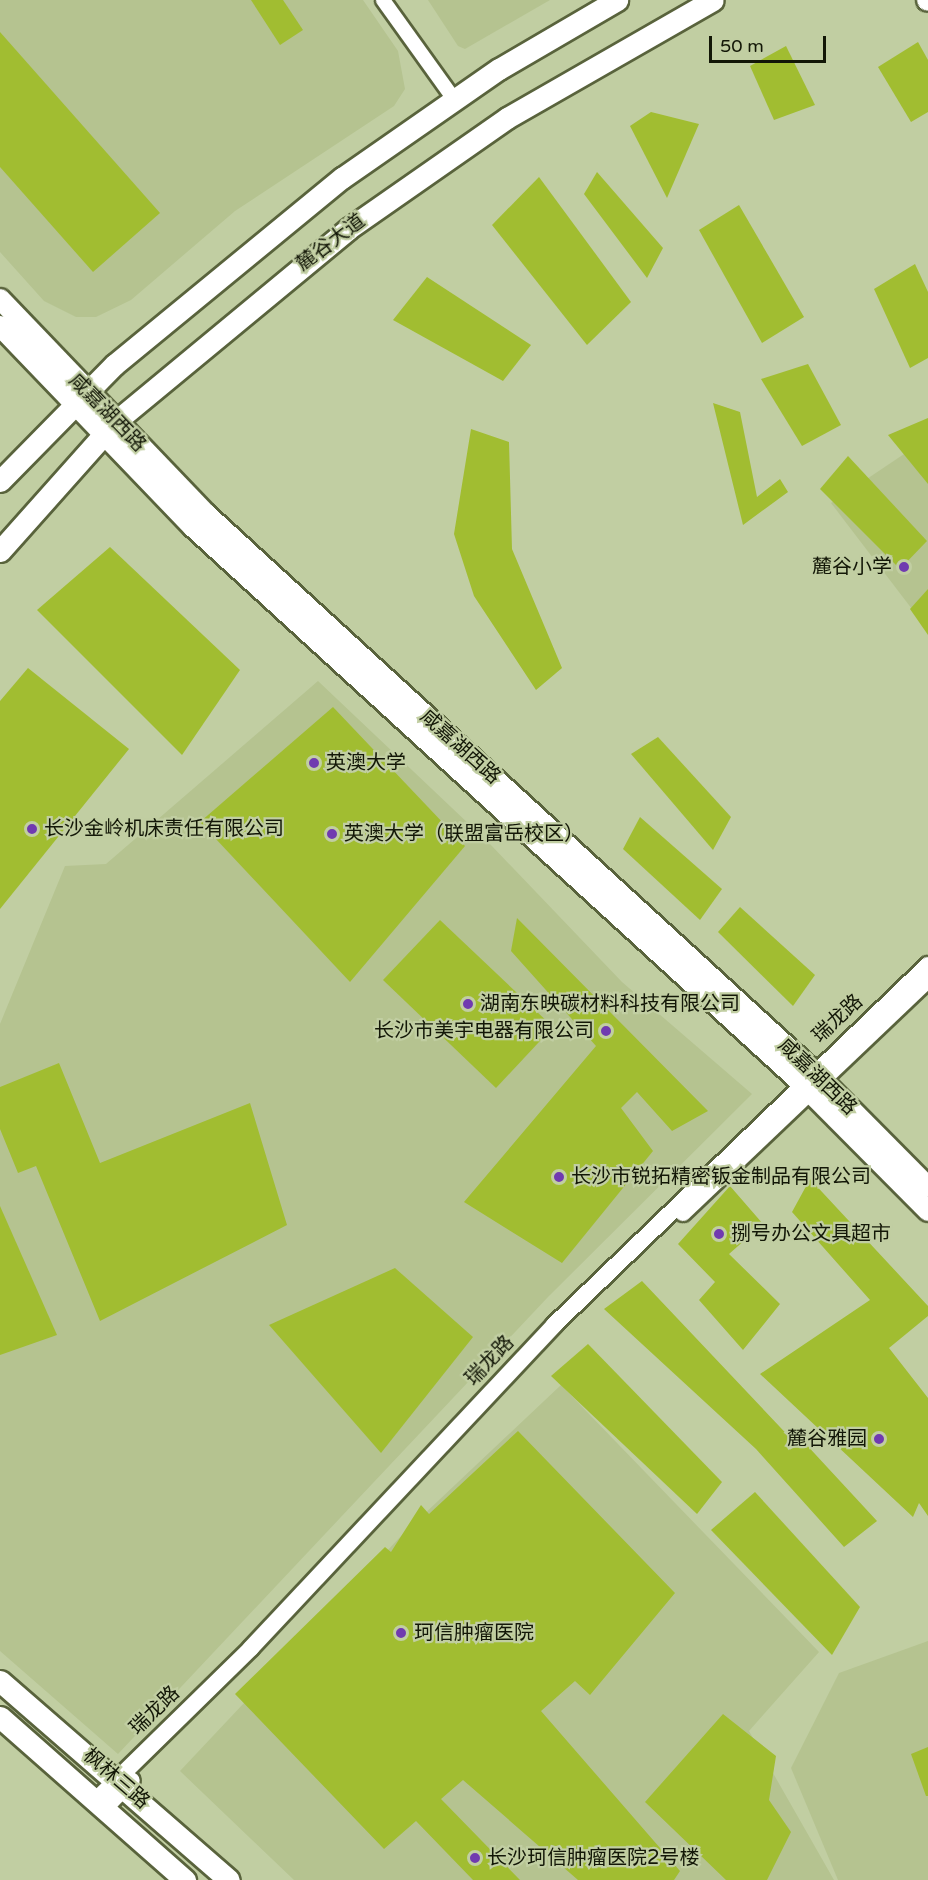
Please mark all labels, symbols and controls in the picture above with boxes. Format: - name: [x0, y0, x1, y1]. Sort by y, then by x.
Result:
- scale bar: [712, 24, 829, 62]
- text: 50 m: [720, 35, 764, 57]
- street label: 麓谷大道: [292, 209, 370, 277]
- street label: 咸嘉湖西路: [64, 369, 150, 457]
- place label: 麓谷小学: [812, 555, 892, 579]
- marker: 麓谷小学: [897, 560, 911, 574]
- street label: 咸嘉湖西路: [415, 705, 505, 789]
- place label: 英澳大学: [326, 751, 406, 775]
- marker: 英澳大学: [307, 756, 321, 770]
- place label: 长沙金岭机床责任有限公司: [44, 817, 284, 841]
- marker: 长沙金岭机床责任有限公司: [25, 822, 39, 836]
- place label: 英澳大学（联盟富岳校区）: [344, 822, 584, 846]
- marker: 英澳大学（联盟富岳校区）: [325, 827, 339, 841]
- street label: 瑞龙路: [808, 990, 868, 1048]
- place label: 湖南东映碳材料科技有限公司: [480, 992, 740, 1016]
- marker: 湖南东映碳材料科技有限公司: [461, 997, 475, 1011]
- place label: 长沙市美宇电器有限公司: [374, 1019, 594, 1043]
- marker: 长沙市美宇电器有限公司: [599, 1024, 613, 1038]
- street label: 咸嘉湖西路: [773, 1034, 861, 1120]
- place label: 长沙市锐拓精密钣金制品有限公司: [571, 1165, 871, 1189]
- marker: 长沙市锐拓精密钣金制品有限公司: [552, 1170, 566, 1184]
- place label: 捌号办公文具超市: [731, 1222, 891, 1246]
- marker: 捌号办公文具超市: [712, 1227, 726, 1241]
- street label: 瑞龙路: [461, 1331, 519, 1391]
- place label: 麓谷雅园: [787, 1427, 867, 1451]
- marker: 麓谷雅园: [872, 1432, 886, 1446]
- place label: 珂信肿瘤医院: [414, 1621, 534, 1645]
- marker: 珂信肿瘤医院: [392, 1624, 410, 1642]
- street label: 瑞龙路: [125, 1682, 185, 1740]
- street label: 枫林三路: [78, 1744, 154, 1814]
- place label: 长沙珂信肿瘤医院2号楼: [487, 1846, 700, 1870]
- marker: 长沙珂信肿瘤医院2号楼: [468, 1851, 482, 1865]

